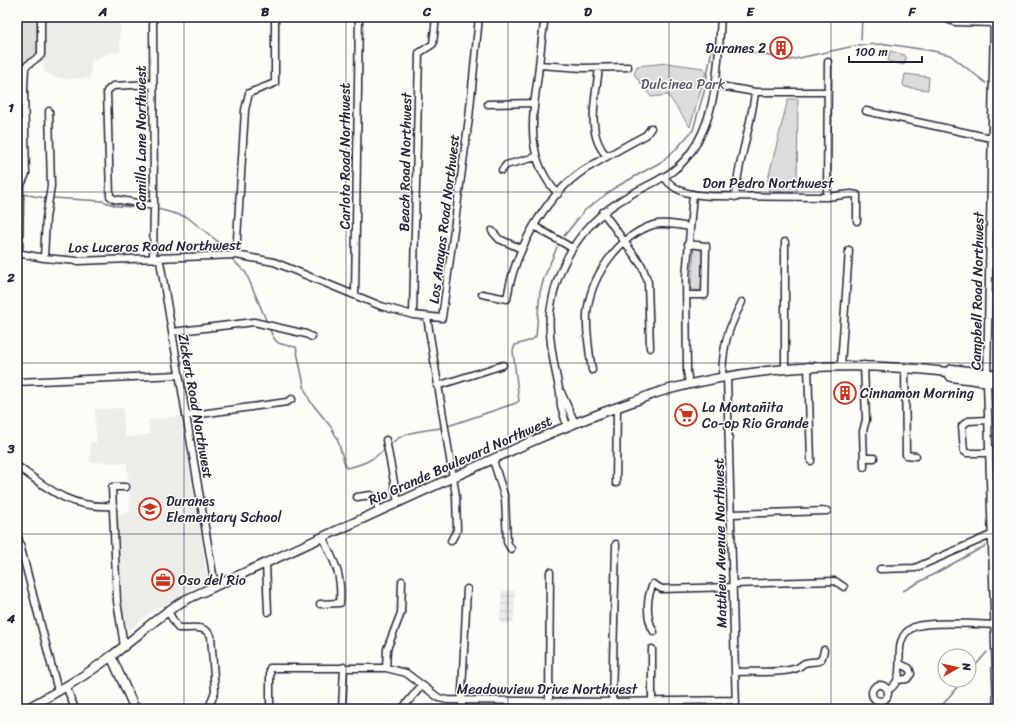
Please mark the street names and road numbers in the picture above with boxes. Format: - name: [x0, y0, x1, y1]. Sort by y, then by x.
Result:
- street label: Camillo Lane Northwest: [129, 65, 154, 211]
- street label: Carlota Road Northwest: [333, 83, 358, 229]
- street label: Beach Road Northwest: [392, 91, 419, 232]
- street label: Los Anayas Road Northwest: [422, 133, 467, 305]
- street label: Don Pedro Northwest: [703, 171, 835, 196]
- street label: Campbell Road Northwest: [964, 210, 991, 370]
- street label: Los Luceros Road Northwest: [68, 232, 242, 261]
- street label: Zickert Road Northwest: [170, 331, 221, 481]
- street label: Rio Grande Boulevard Northwest: [364, 408, 556, 512]
- street label: Matthew Avenue Northwest: [707, 458, 734, 628]
- street label: Meadowview Drive Northwest: [457, 677, 639, 702]

